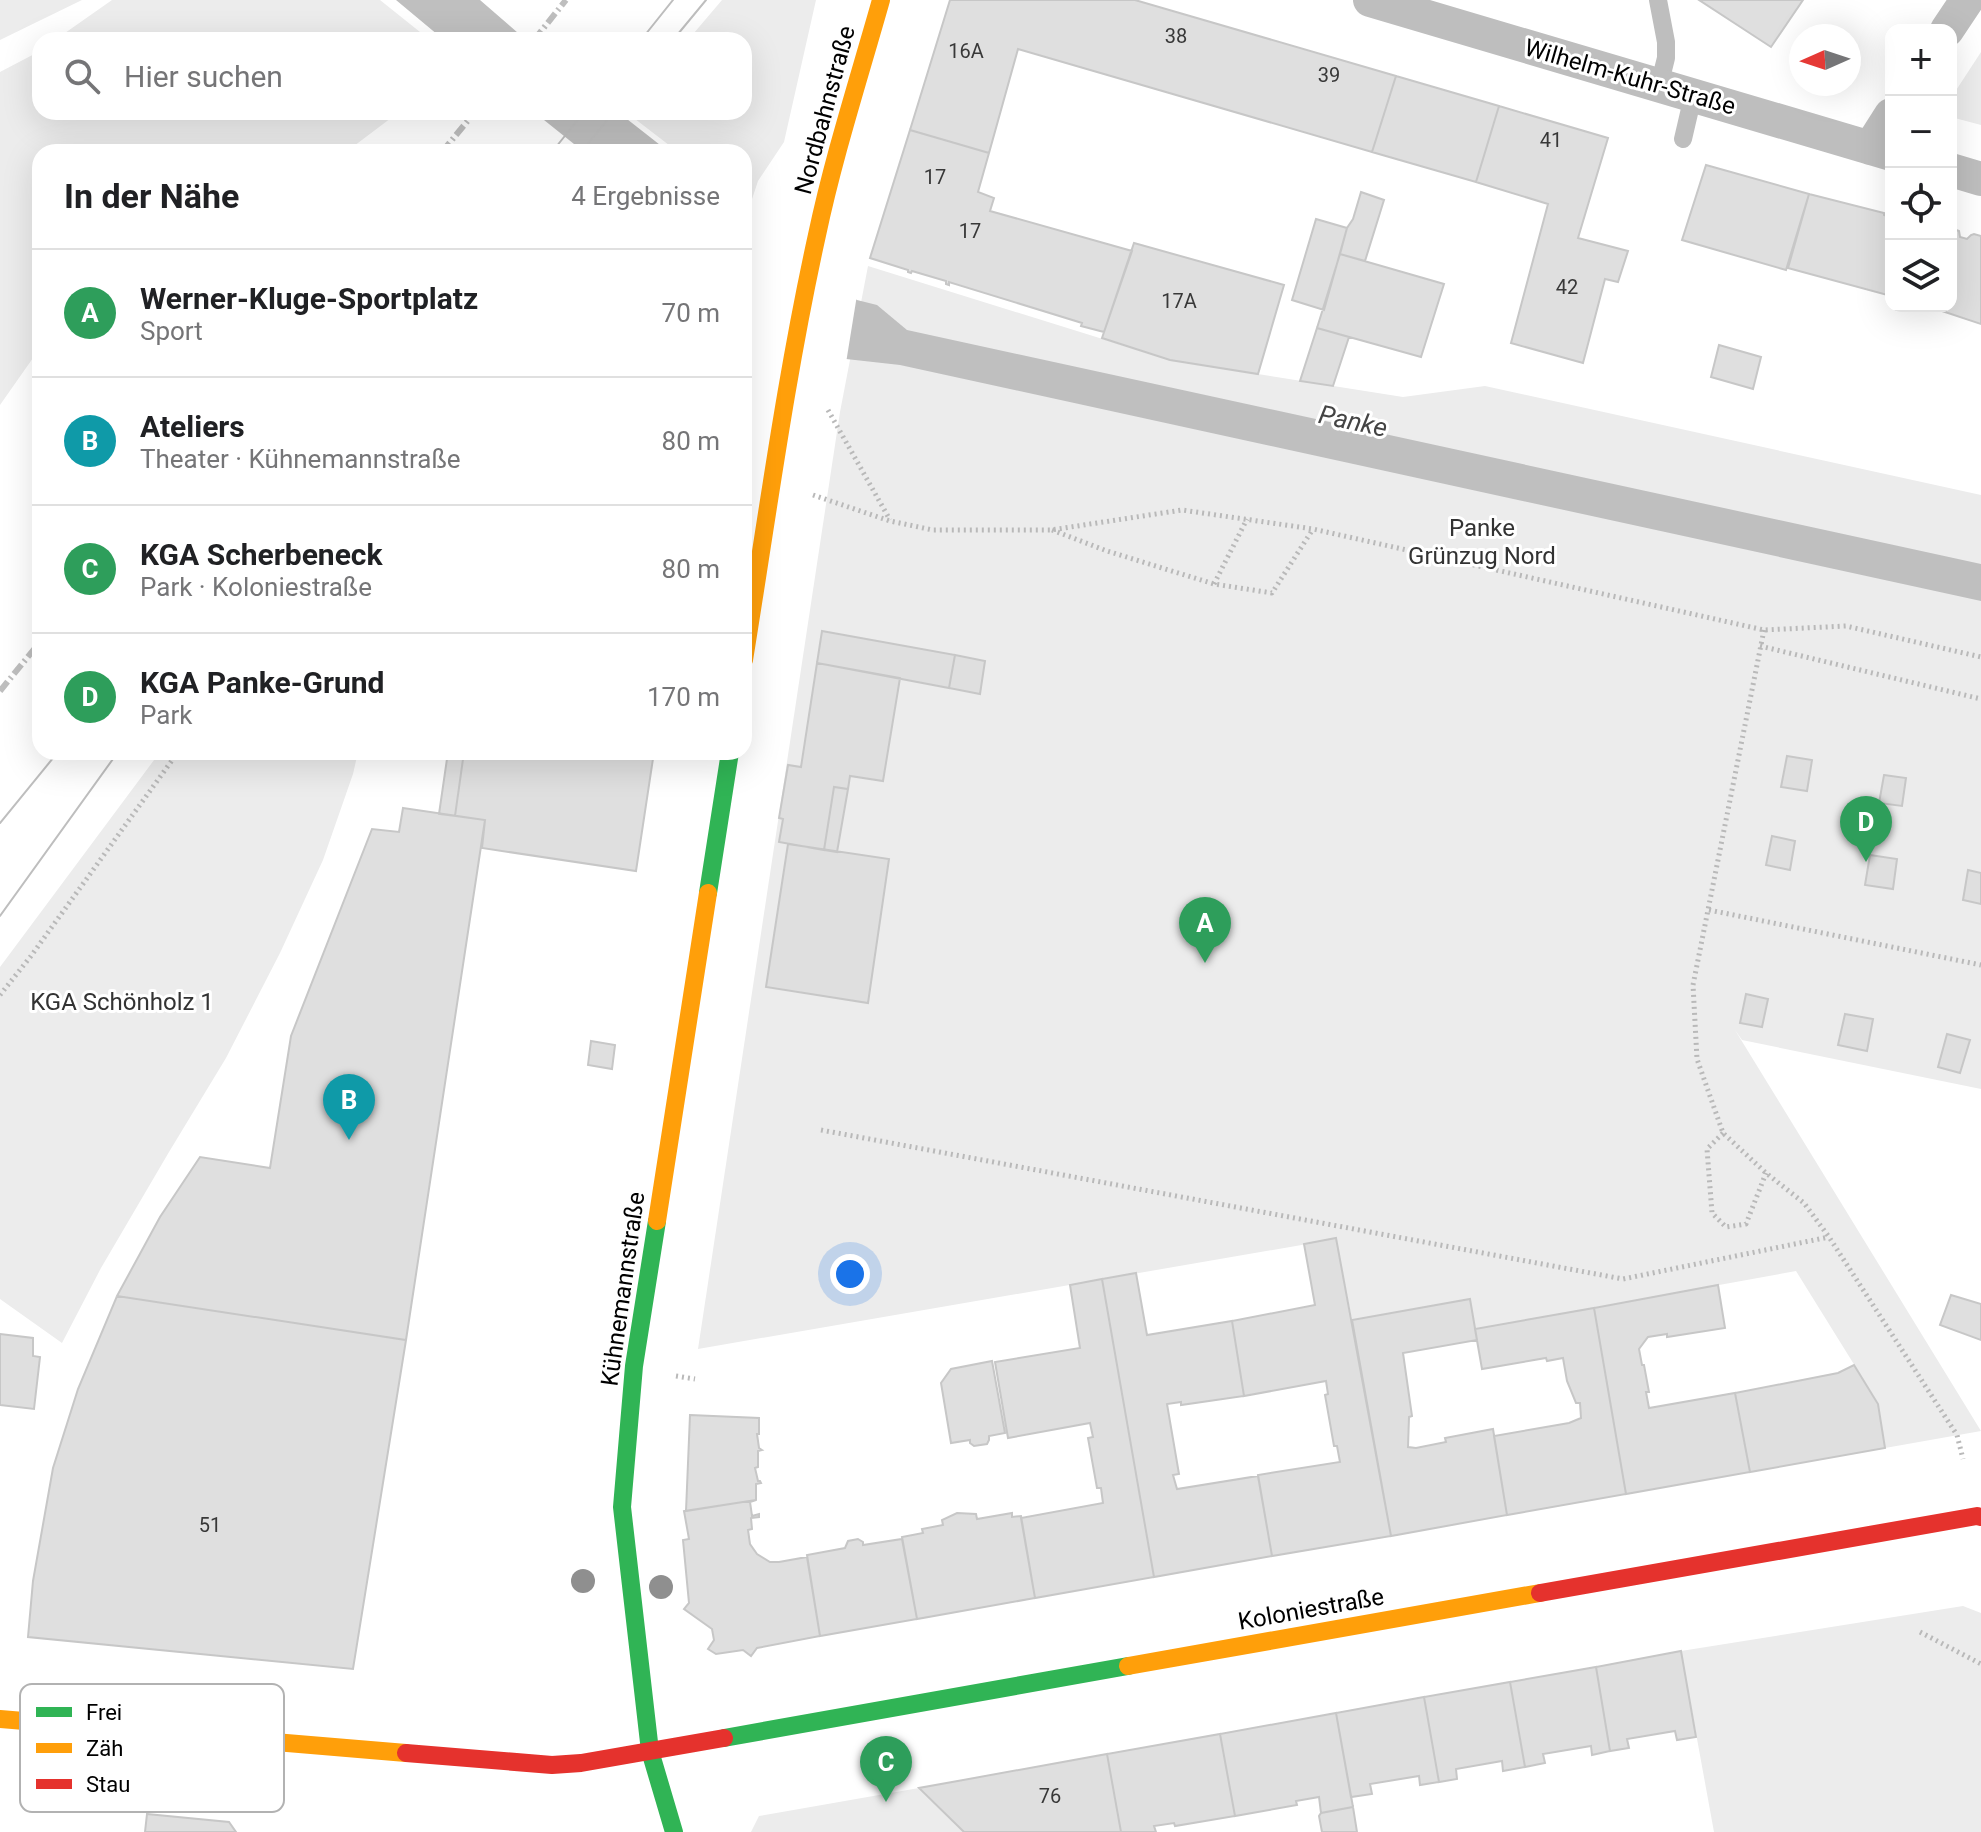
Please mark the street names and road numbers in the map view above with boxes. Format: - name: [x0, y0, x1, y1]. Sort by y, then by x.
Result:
- street label: Nordbahnstraße: [789, 23, 861, 197]
- street label: Wilhelm-Kuhr-Straße: [1521, 33, 1739, 121]
- street label: Kühnemannstraße: [596, 1190, 650, 1388]
- street label: Koloniestraße: [1236, 1582, 1386, 1636]

